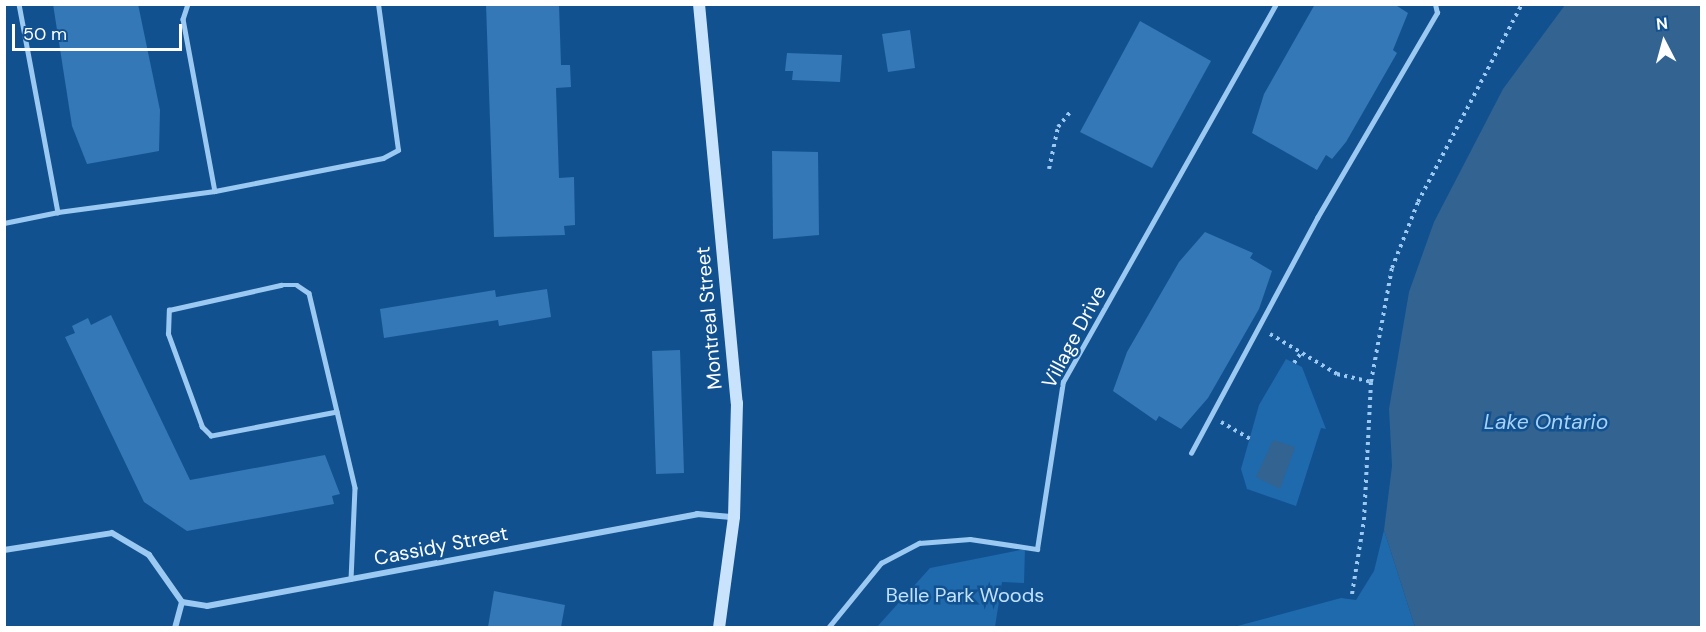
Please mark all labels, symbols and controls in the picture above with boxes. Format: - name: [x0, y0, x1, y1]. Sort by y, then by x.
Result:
- scale bar: [15, 12, 184, 50]
- north arrow: [1634, 12, 1694, 72]
- text: N: [1655, 13, 1669, 35]
- text: 50 m: [23, 22, 67, 46]
- street label: Montreal Street: [691, 245, 727, 391]
- street label: Village Drive: [1037, 282, 1111, 392]
- water label: Lake Ontario: [1484, 409, 1608, 435]
- street label: Cassidy Street: [372, 521, 510, 571]
- park label: Belle Park Woods: [886, 583, 1044, 607]

